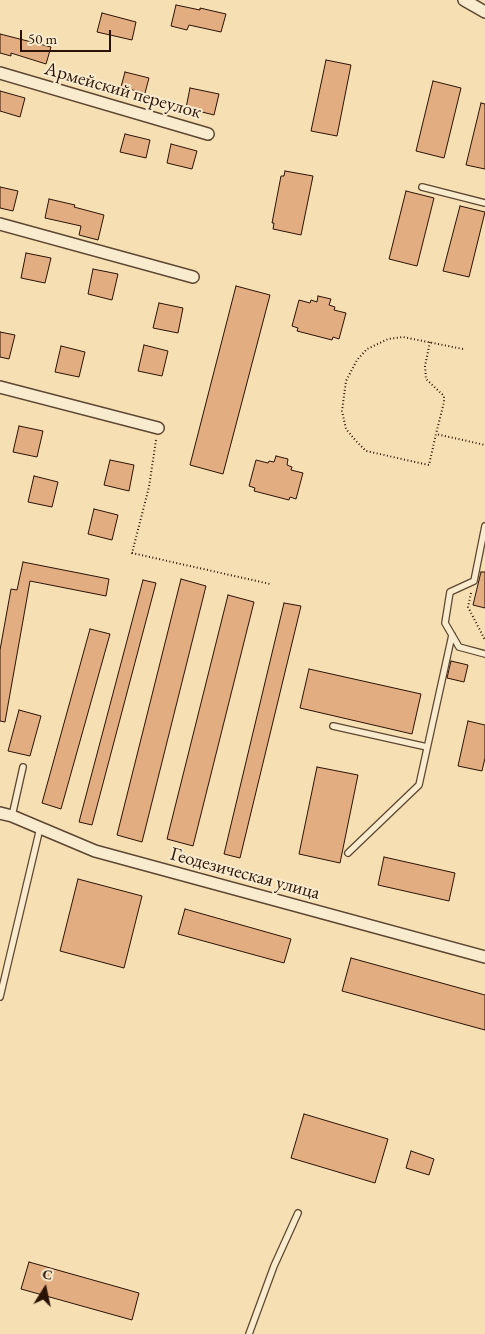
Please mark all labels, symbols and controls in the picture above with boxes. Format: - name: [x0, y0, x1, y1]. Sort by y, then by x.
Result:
- scale bar: [22, 20, 114, 52]
- text: 50 m: [28, 29, 57, 48]
- street label: Армейский переулок: [42, 58, 204, 124]
- street label: Геодезическая улица: [168, 843, 322, 905]
- north arrow: [20, 1264, 70, 1314]
- text: С: [41, 1265, 54, 1284]

